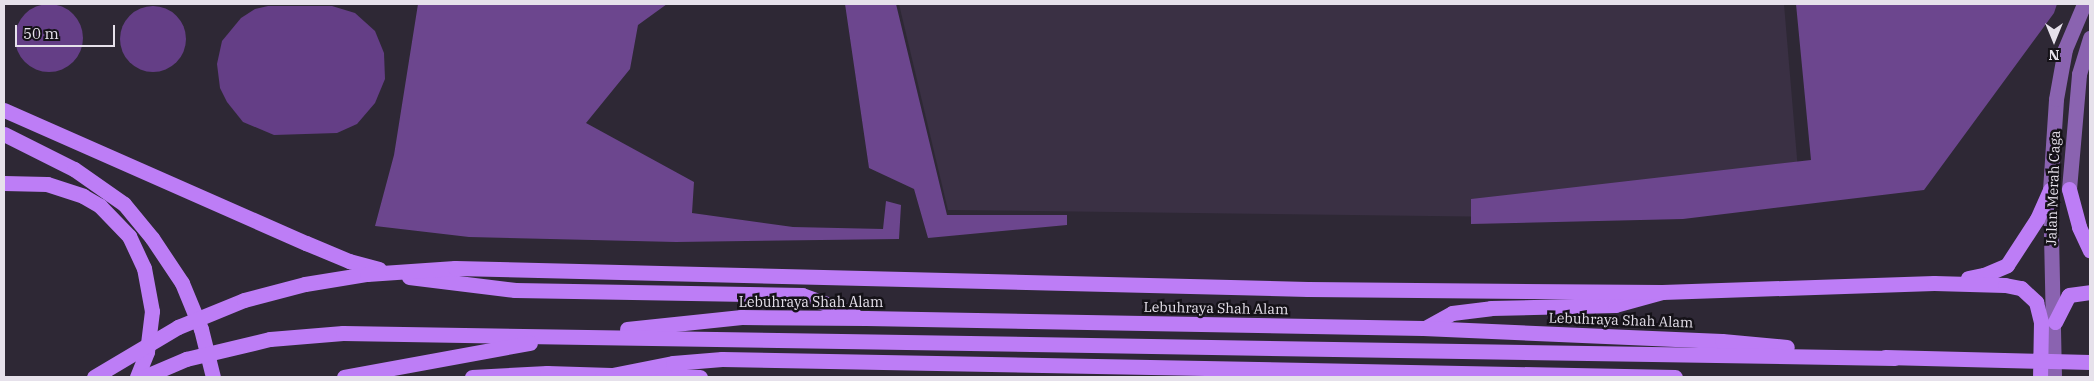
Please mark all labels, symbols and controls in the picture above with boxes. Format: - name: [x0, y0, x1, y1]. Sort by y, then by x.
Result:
- scale bar: [18, 15, 118, 47]
- north arrow: [2029, 15, 2079, 65]
- text: 50 m: [23, 24, 59, 43]
- text: N: [2048, 46, 2060, 64]
- street label: Jalan Merah Caga: [2043, 130, 2063, 246]
- street label: Lebuhraya Shah Alam: [739, 294, 883, 310]
- street label: Lebuhraya Shah Alam: [1143, 298, 1289, 318]
- street label: Lebuhraya Shah Alam: [1548, 309, 1694, 331]

